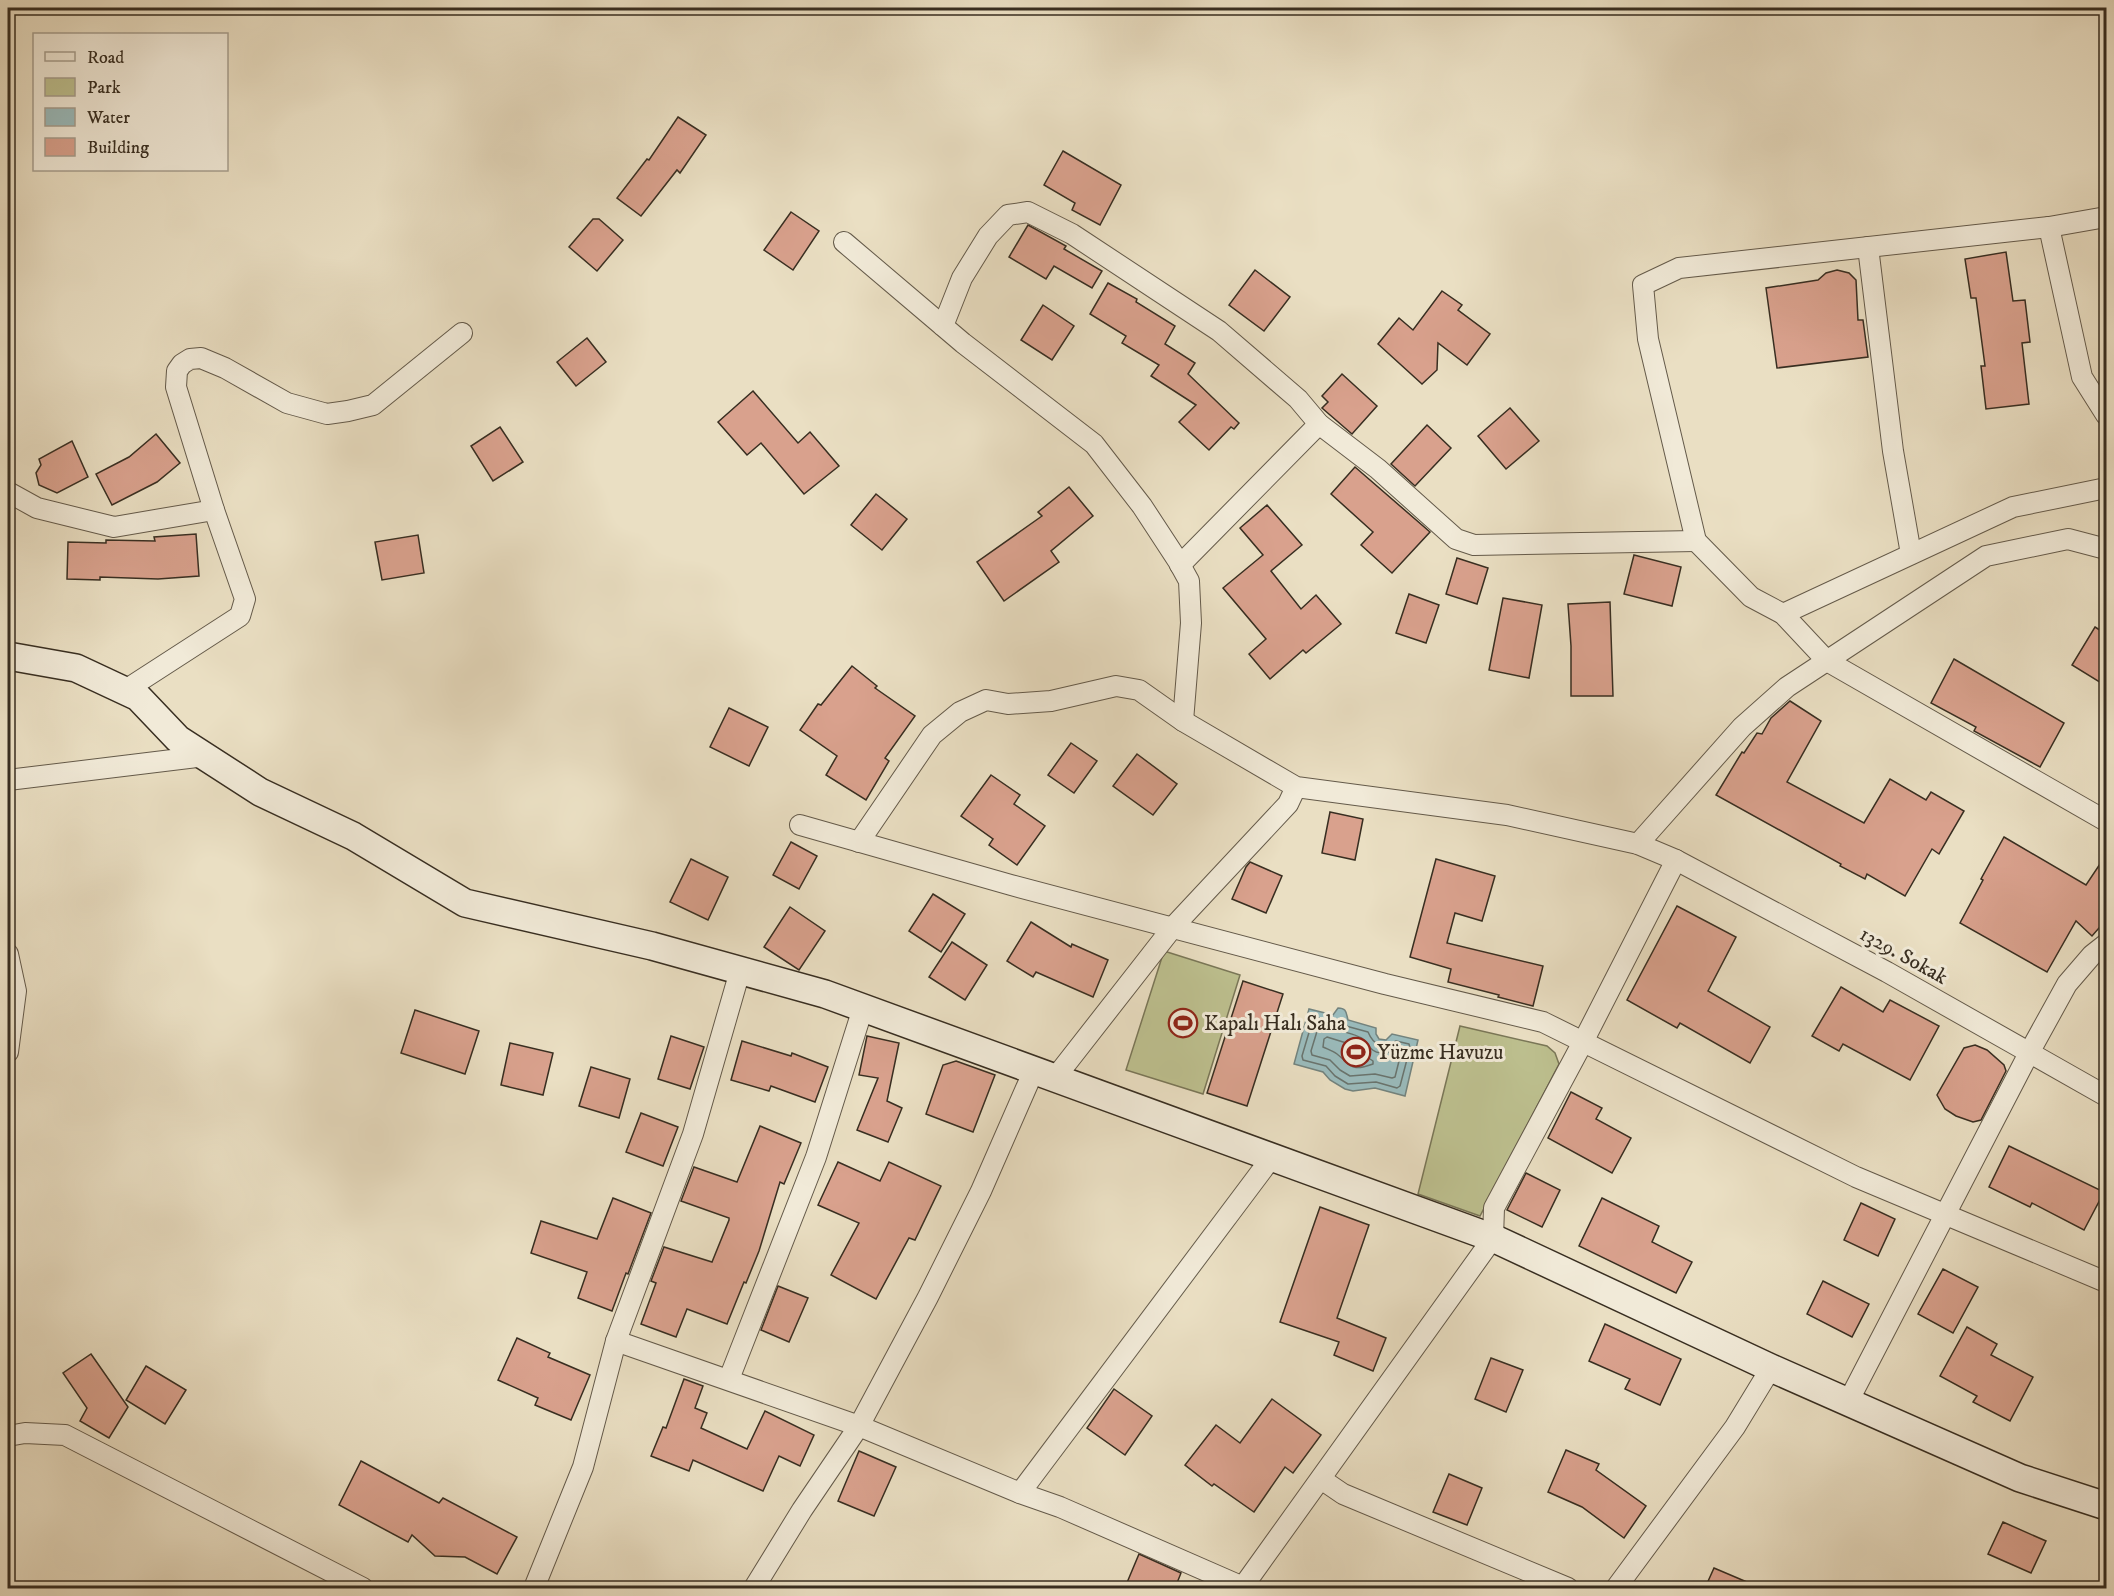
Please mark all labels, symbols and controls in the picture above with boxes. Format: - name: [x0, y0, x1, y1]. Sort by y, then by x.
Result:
- legend: [33, 33, 228, 171]
- text: Road: [87, 47, 124, 69]
- text: Park: [87, 77, 121, 99]
- text: Water: [86, 107, 130, 129]
- text: Building: [87, 137, 149, 159]
- street label: 1329. Sokak: [1855, 921, 1953, 991]
- sports icon: Kapalı Halı Saha: [1167, 1007, 1199, 1039]
- place label: Kapalı Halı Saha: [1204, 1011, 1346, 1037]
- sports icon: Yüzme Havuzu: [1340, 1036, 1372, 1068]
- place label: Yüzme Havuzu: [1377, 1040, 1504, 1066]

